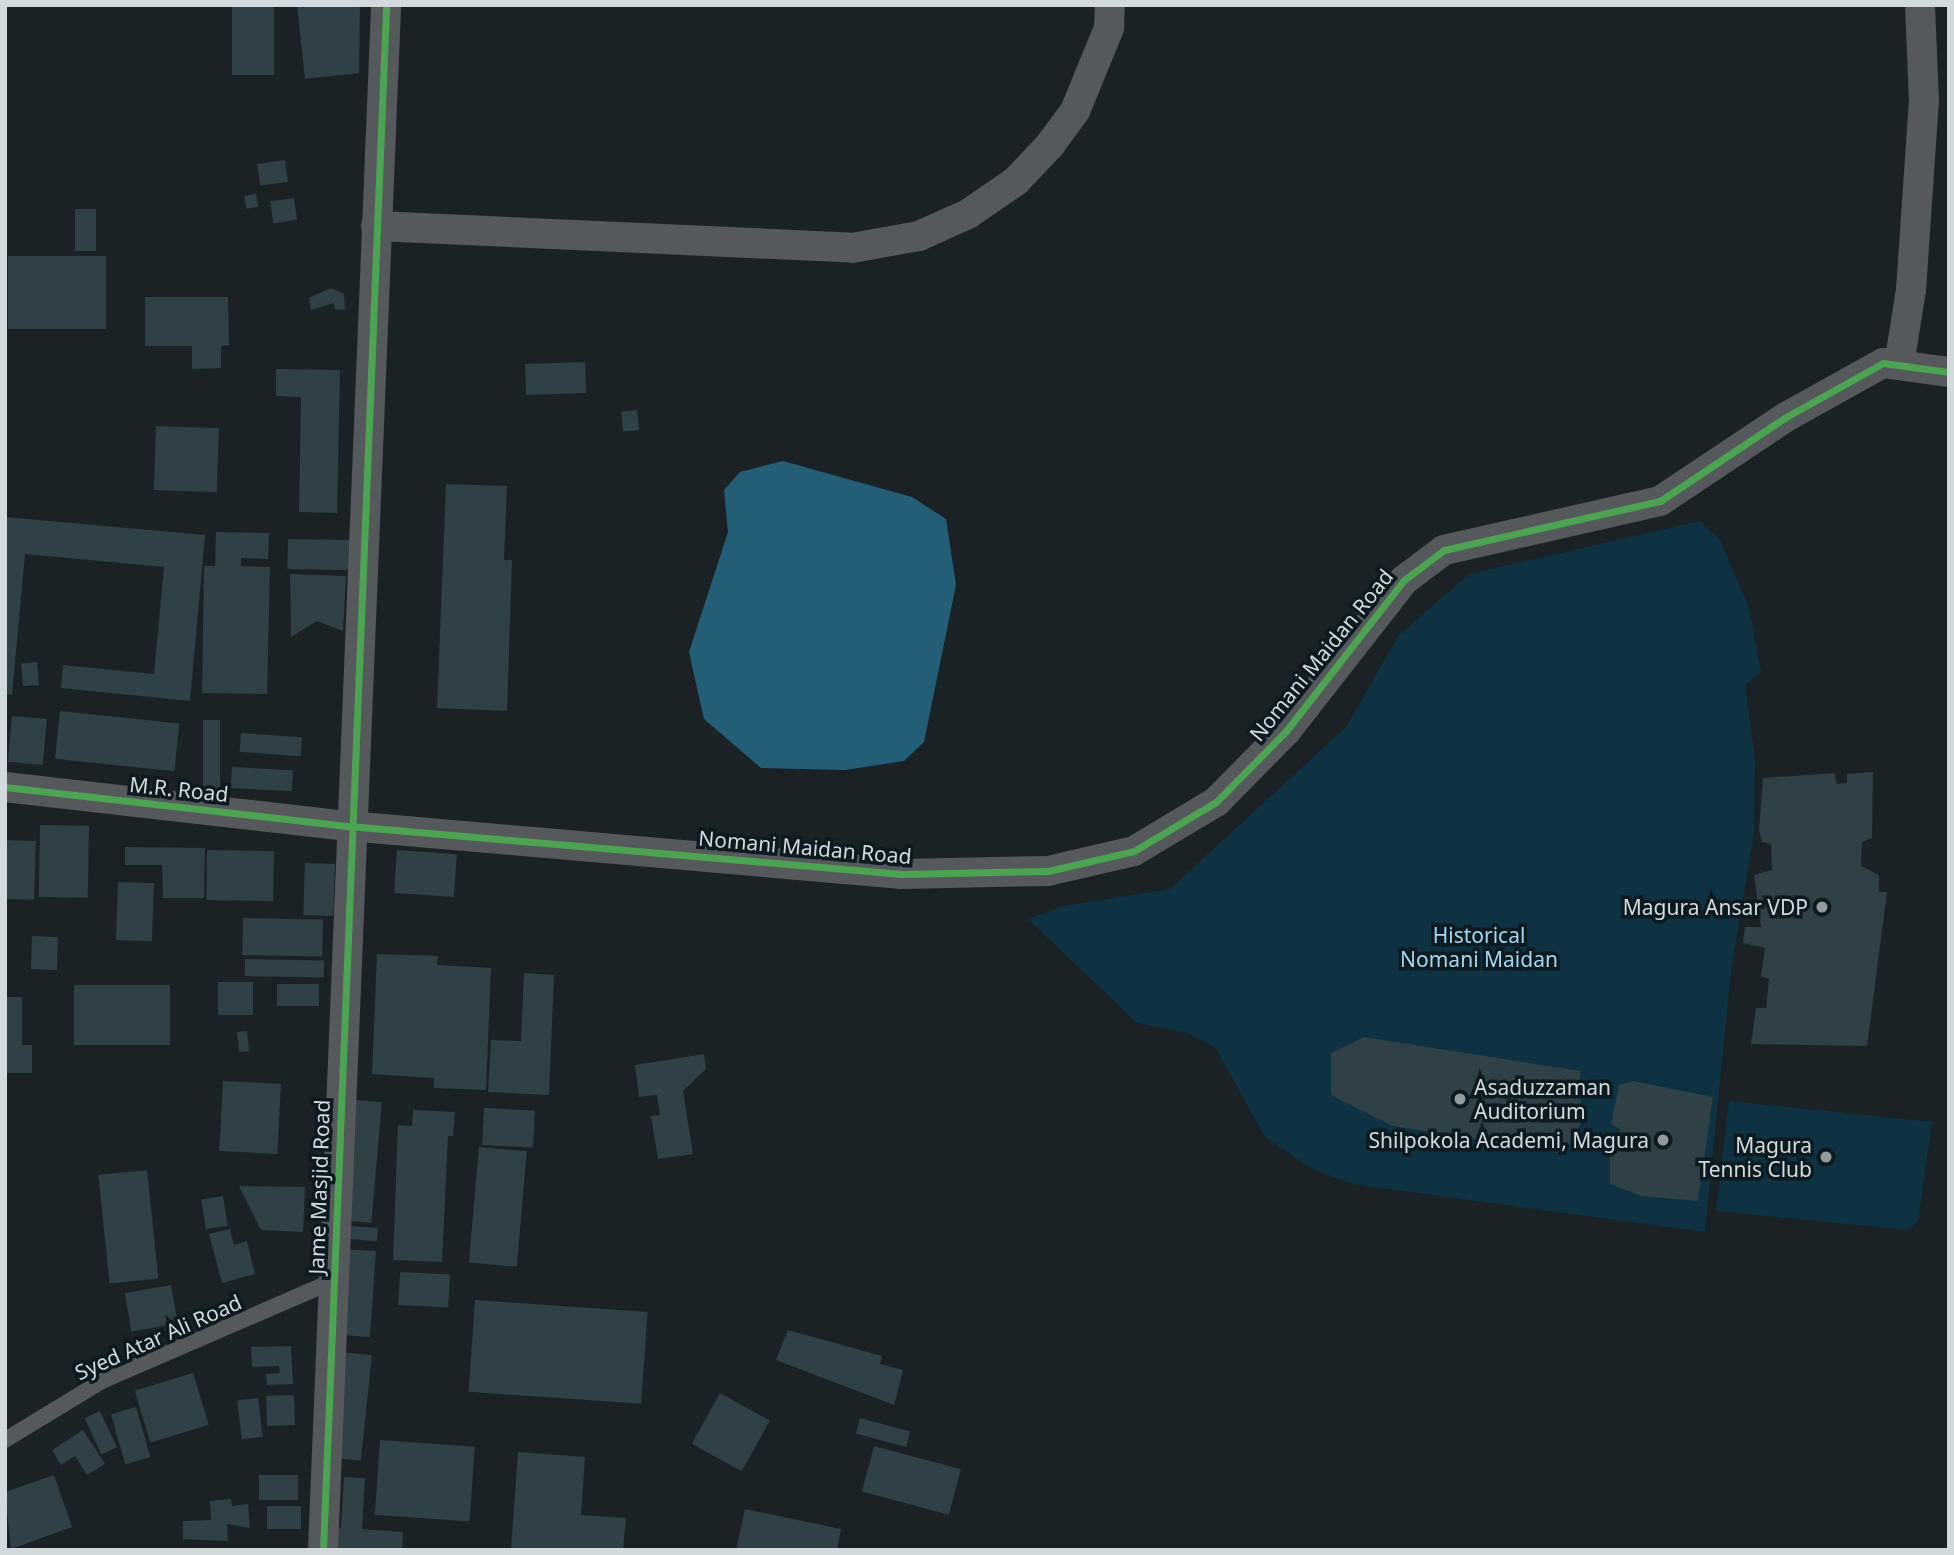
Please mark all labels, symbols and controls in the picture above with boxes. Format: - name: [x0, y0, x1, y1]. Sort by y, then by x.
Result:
- street label: Nomani Maidan Road: [1244, 564, 1398, 746]
- street label: M.R. Road: [128, 771, 230, 807]
- street label: Nomani Maidan Road: [697, 825, 913, 869]
- place label: Magura Ansar VDP: [1623, 894, 1808, 920]
- marker: Magura Ansar VDP: [1814, 899, 1830, 915]
- park label: Historical Nomani Maidan: [1400, 922, 1558, 972]
- place label: Asaduzzaman Auditorium: [1474, 1074, 1611, 1124]
- marker: Asaduzzaman Auditorium: [1452, 1091, 1468, 1107]
- street label: Jame Masjid Road: [303, 1099, 335, 1275]
- place label: Shilpokola Academi, Magura: [1369, 1127, 1649, 1153]
- marker: Shilpokola Academi, Magura: [1655, 1132, 1671, 1148]
- place label: Magura Tennis Club: [1698, 1132, 1812, 1182]
- marker: Magura Tennis Club: [1818, 1149, 1834, 1165]
- street label: Syed Atar Ali Road: [71, 1289, 245, 1385]

